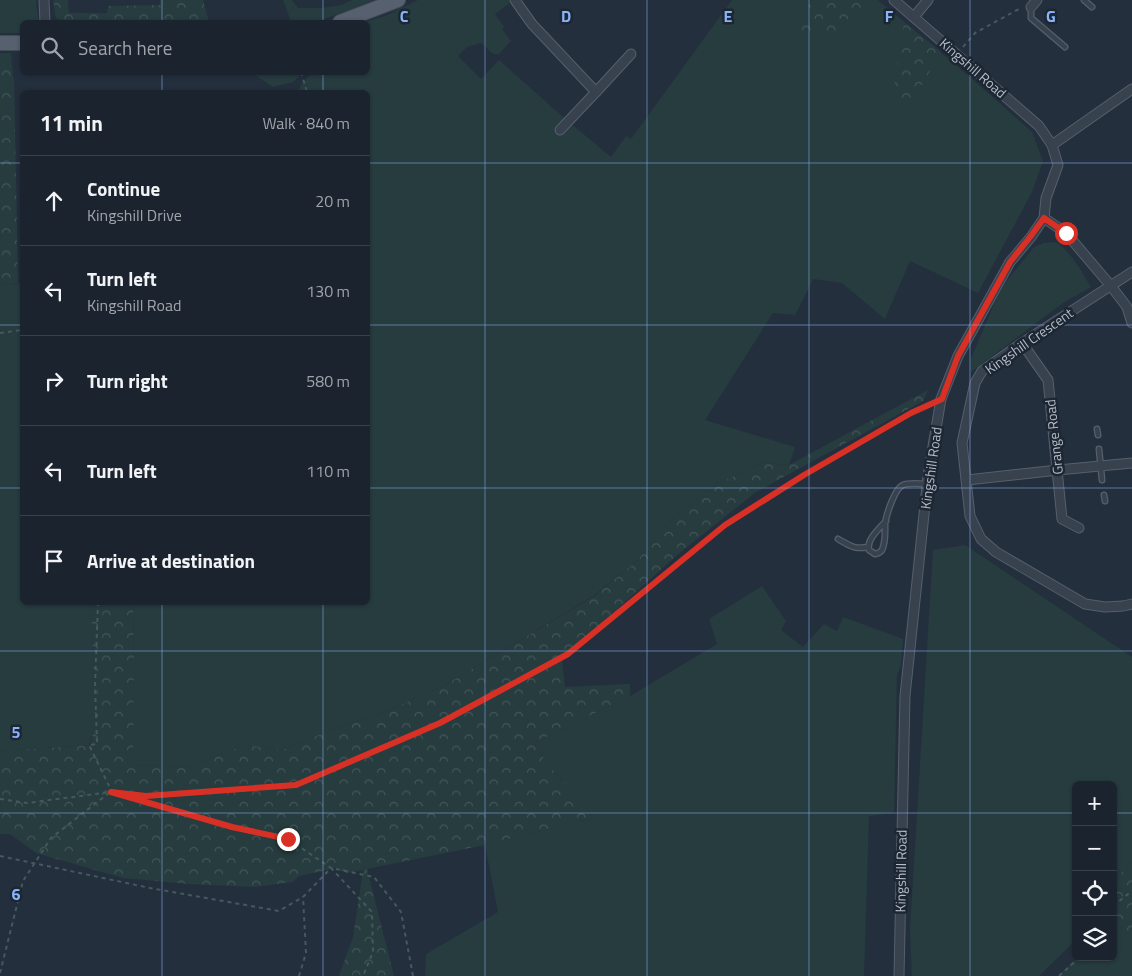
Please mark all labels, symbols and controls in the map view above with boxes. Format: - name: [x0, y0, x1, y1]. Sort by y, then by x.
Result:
- text: C: [400, 4, 409, 28]
- text: D: [561, 4, 571, 28]
- text: E: [724, 4, 733, 28]
- text: F: [885, 4, 894, 28]
- text: G: [1046, 4, 1056, 28]
- search box: [20, 20, 370, 75]
- text: Search here: [78, 33, 172, 62]
- street label: Kingshill Road: [935, 33, 1011, 103]
- icon: search: [38, 34, 66, 62]
- text: 11 min: [40, 107, 103, 139]
- text: Walk · 840 m: [262, 111, 350, 135]
- text: Continue: [87, 174, 160, 203]
- icon: ahead: [40, 187, 68, 215]
- text: 20 m: [315, 189, 350, 213]
- text: Kingshill Drive: [87, 203, 182, 227]
- route start: [1055, 222, 1078, 245]
- text: Turn left: [87, 264, 157, 293]
- icon: left: [40, 277, 68, 305]
- text: 130 m: [306, 279, 350, 303]
- text: Kingshill Road: [87, 293, 182, 317]
- street label: Kingshill Crescent: [980, 302, 1077, 379]
- text: Turn right: [87, 366, 168, 395]
- icon: right: [40, 367, 68, 395]
- text: 580 m: [306, 369, 350, 393]
- street label: Grange Road: [1039, 398, 1068, 476]
- street label: Kingshill Road: [914, 426, 947, 510]
- text: Turn left: [87, 456, 157, 485]
- icon: left: [40, 457, 68, 485]
- text: 110 m: [306, 459, 350, 483]
- text: Arrive at destination: [87, 546, 255, 575]
- icon: arrive: [40, 547, 68, 575]
- text: 5: [12, 720, 21, 744]
- map controls: [1072, 781, 1117, 961]
- button: +: [1072, 781, 1117, 826]
- button: −: [1072, 826, 1117, 871]
- route end: [277, 828, 300, 851]
- street label: Kingshill Road: [889, 829, 912, 913]
- button: locate: [1072, 871, 1117, 916]
- text: 6: [12, 882, 21, 906]
- button: layers: [1072, 916, 1117, 961]

